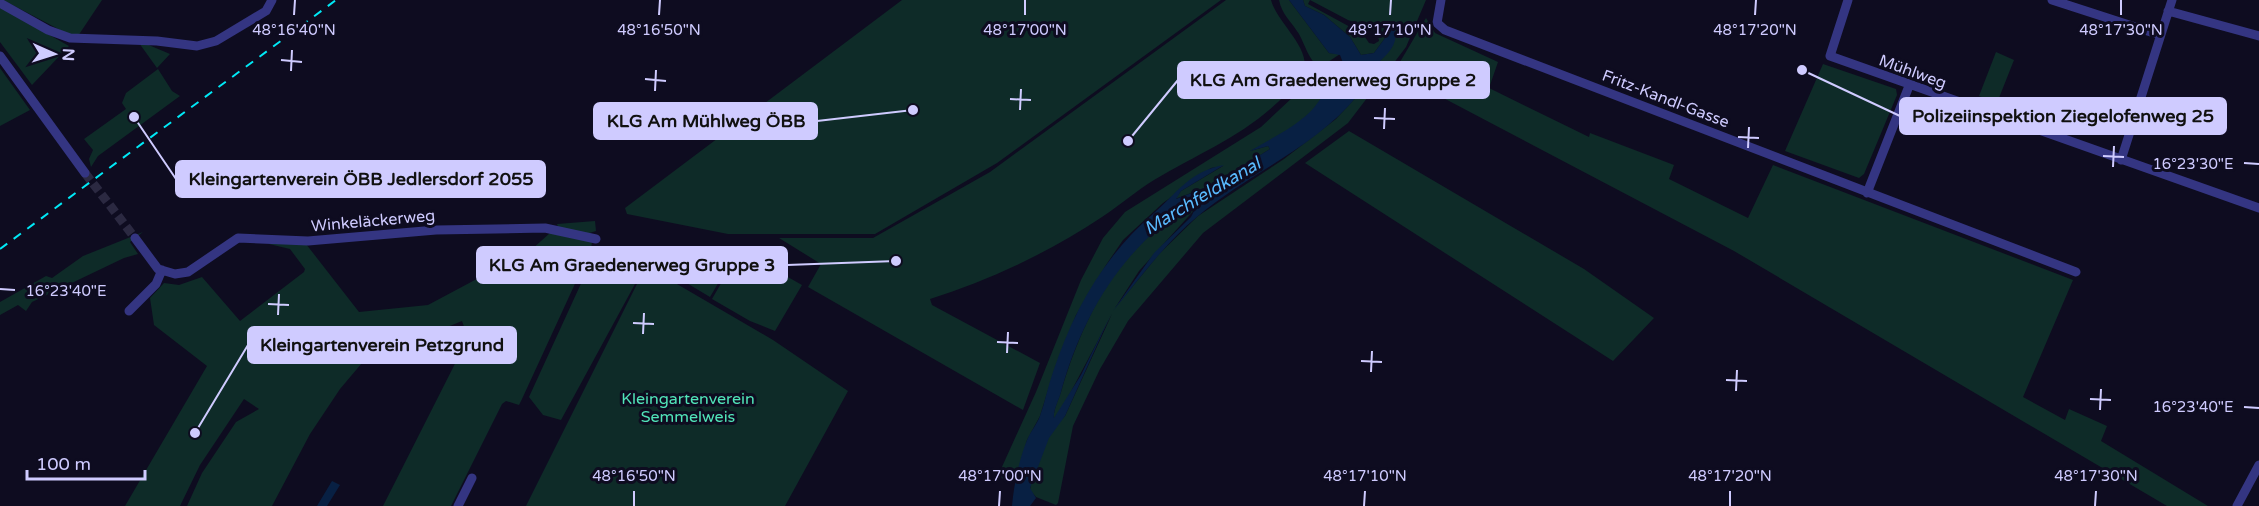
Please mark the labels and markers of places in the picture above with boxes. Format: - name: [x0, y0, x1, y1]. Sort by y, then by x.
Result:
- callout: KLG Am Graedenerweg Gruppe 2: [1178, 62, 1489, 98]
- callout: Polizeiinspektion Ziegelofenweg 25: [1900, 98, 2226, 134]
- callout: KLG Am Mühlweg ÖBB: [594, 103, 817, 139]
- callout: Kleingartenverein ÖBB Jedlersdorf 2055: [176, 161, 545, 197]
- callout: KLG Am Graedenerweg Gruppe 3: [477, 247, 787, 283]
- callout: Kleingartenverein Petzgrund: [248, 327, 516, 363]

